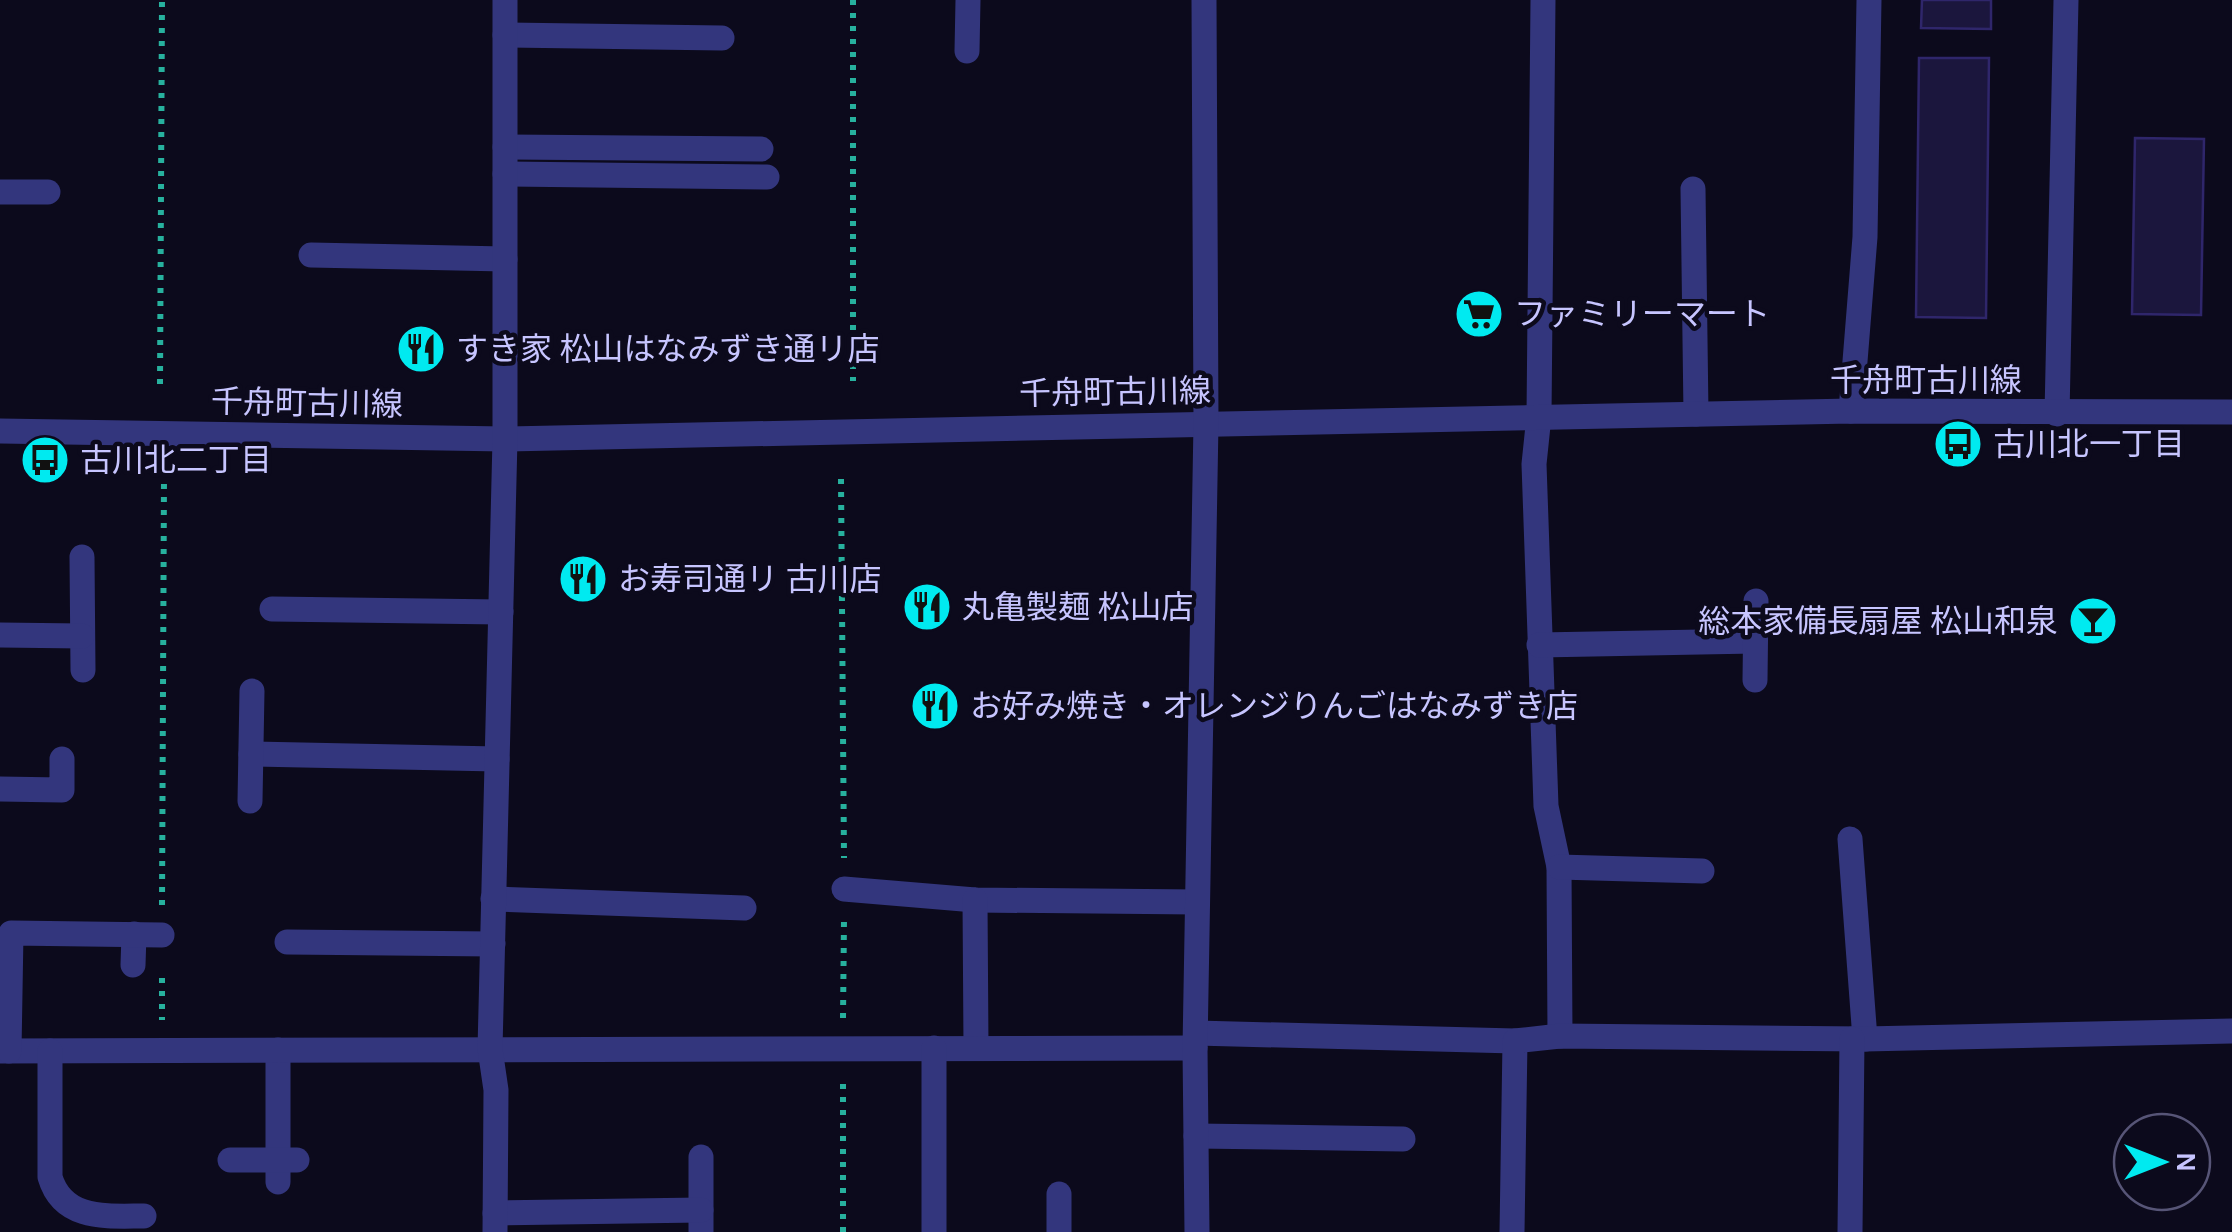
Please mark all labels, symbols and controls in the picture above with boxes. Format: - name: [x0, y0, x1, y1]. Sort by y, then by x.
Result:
- supermarket icon: ファミリーマート: [1453, 288, 1505, 340]
- place label: ファミリーマート: [1514, 296, 1770, 333]
- restaurant icon: すき家 松山はなみずき通リ店: [395, 323, 447, 375]
- place label: すき家 松山はなみずき通リ店: [456, 331, 880, 368]
- street label: 千舟町古川線: [1830, 362, 2022, 399]
- street label: 千舟町古川線: [1019, 372, 1211, 413]
- street label: 千舟町古川線: [211, 383, 403, 424]
- bus stop icon: 古川北一丁目: [1932, 418, 1984, 470]
- place label: 古川北一丁目: [1993, 426, 2185, 463]
- bus stop icon: 古川北二丁目: [19, 434, 71, 486]
- place label: 古川北二丁目: [80, 442, 272, 479]
- restaurant icon: お寿司通リ 古川店: [557, 553, 609, 605]
- place label: お寿司通リ 古川店: [618, 561, 882, 598]
- restaurant icon: 丸亀製麺 松山店: [901, 581, 953, 633]
- place label: 丸亀製麺 松山店: [962, 589, 1194, 626]
- bar icon: 総本家備長扇屋 松山和泉: [2067, 595, 2119, 647]
- place label: 総本家備長扇屋 松山和泉: [1698, 603, 2058, 640]
- restaurant icon: お好み焼き・オレンジりんごはなみずき店: [909, 680, 961, 732]
- place label: お好み焼き・オレンジりんごはなみずき店: [970, 688, 1578, 725]
- north arrow: [2112, 1112, 2212, 1212]
- text: N: [2170, 1152, 2203, 1172]

